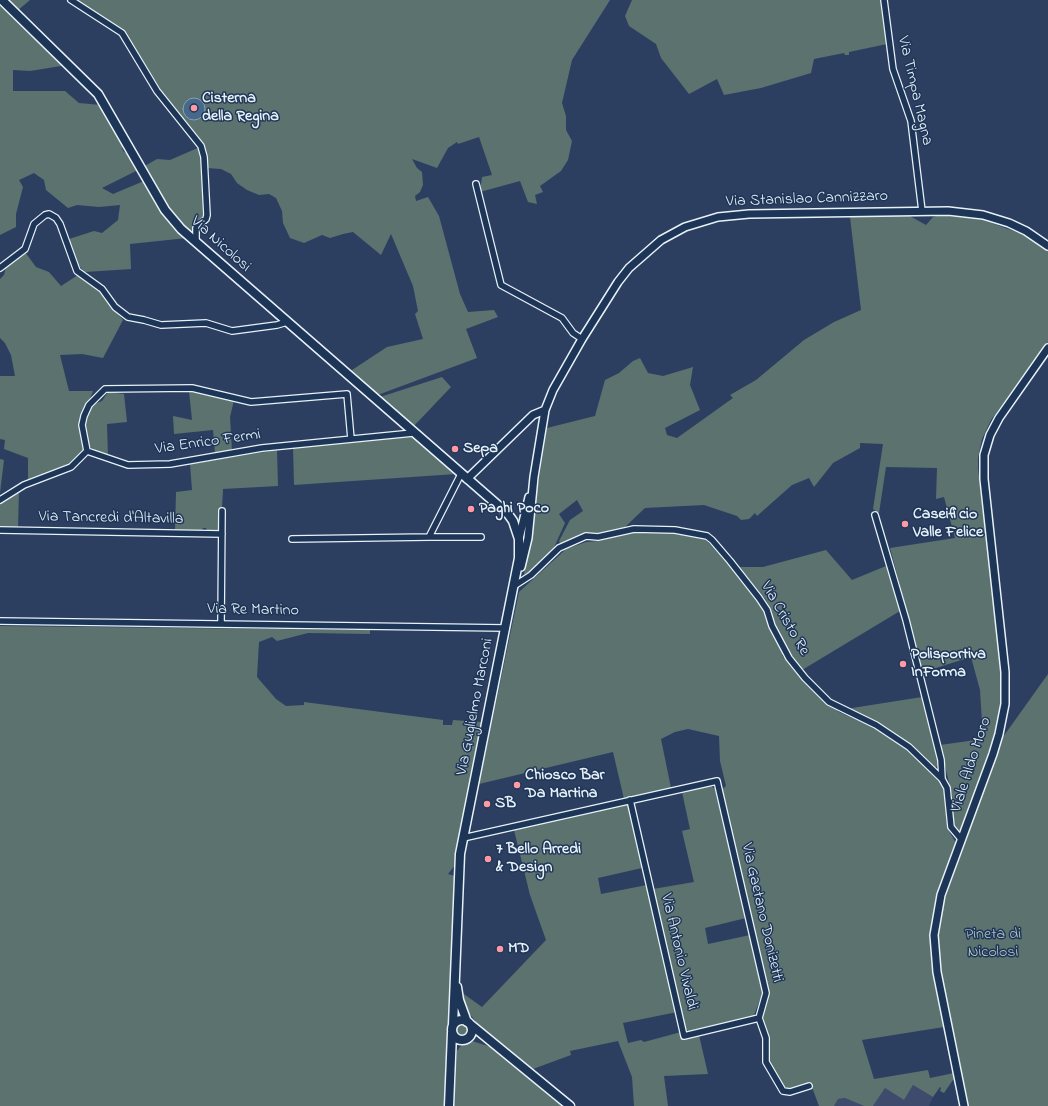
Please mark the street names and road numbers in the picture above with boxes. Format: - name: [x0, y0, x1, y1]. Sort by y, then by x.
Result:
- street label: Via Timpa Magna: [892, 34, 936, 148]
- street label: Via Stanislao Cannizzaro: [726, 188, 888, 212]
- street label: Via Nicolosi: [186, 213, 254, 277]
- street label: Via Enrico Fermi: [154, 426, 262, 460]
- street label: Via Tancredi d'Altavilla: [38, 508, 184, 530]
- street label: Via Cristo Re: [755, 579, 813, 659]
- street label: Via Re Martino: [207, 601, 299, 621]
- street label: Via Guglielmo Marconi: [453, 637, 499, 777]
- street label: Viale Aldo Moro: [948, 715, 996, 815]
- street label: Via Gaetano Donizetti: [736, 842, 786, 984]
- street label: Via Antonio Vivaldi: [655, 892, 701, 1012]

